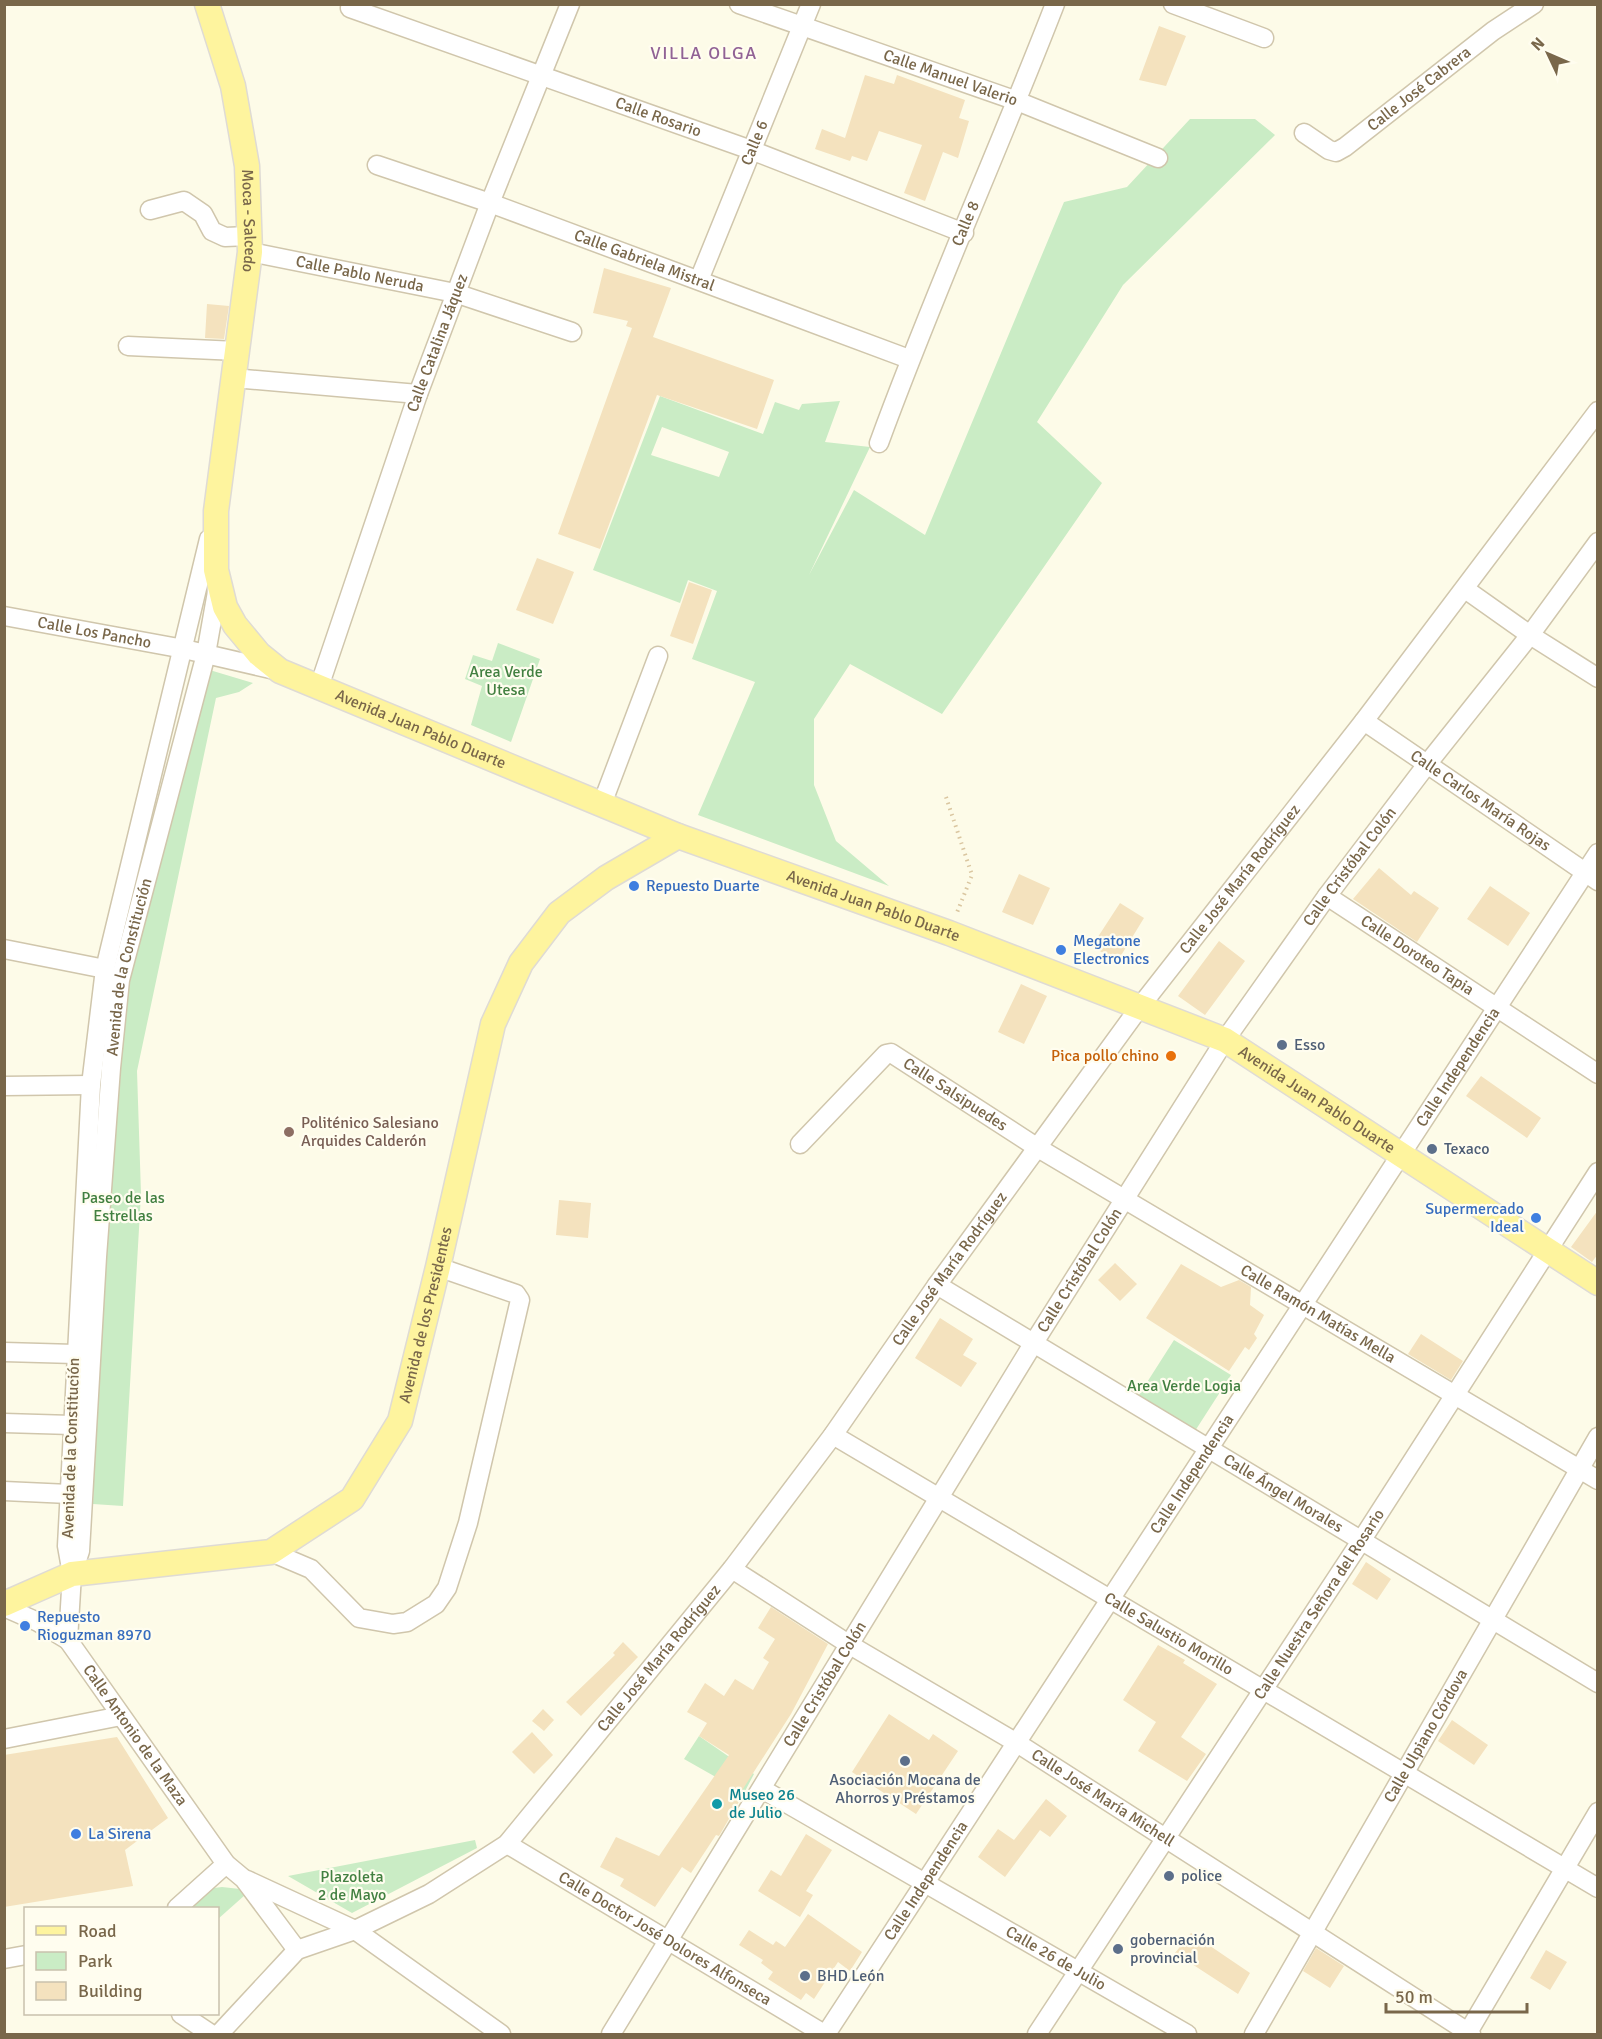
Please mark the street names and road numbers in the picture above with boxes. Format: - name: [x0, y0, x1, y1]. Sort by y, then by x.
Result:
- street label: Calle José Cabrera: [1363, 42, 1475, 136]
- street label: Calle Manuel Valerio: [881, 45, 1020, 110]
- street label: Calle Rosario: [612, 93, 704, 142]
- street label: Calle 6: [737, 117, 773, 168]
- street label: Moca - Salcedo: [237, 169, 260, 274]
- street label: Calle 8: [948, 198, 984, 249]
- street label: Calle Gabriela Mistral: [571, 225, 718, 296]
- street label: Calle Pablo Neruda: [294, 251, 426, 297]
- street label: Calle Catalina Jáquez: [403, 271, 472, 415]
- street label: Calle Los Pancho: [36, 612, 153, 653]
- street label: Avenida Juan Pablo Duarte: [332, 685, 509, 774]
- street label: Calle Carlos María Rojas: [1406, 746, 1554, 856]
- street label: Calle José María Rodríguez: [1175, 800, 1305, 958]
- street label: Calle Cristóbal Colón: [1299, 803, 1401, 930]
- street label: Avenida Juan Pablo Duarte: [784, 866, 963, 946]
- street label: Avenida de la Constitución: [102, 876, 156, 1057]
- street label: Calle Doroteo Tapia: [1357, 911, 1478, 1000]
- street label: Calle Independencia: [1412, 1004, 1504, 1131]
- street label: Avenida Juan Pablo Duarte: [1235, 1041, 1399, 1158]
- street label: Calle Salsipuedes: [899, 1053, 1011, 1135]
- street label: Calle José María Rodríguez: [888, 1188, 1012, 1350]
- street label: Calle Cristóbal Colón: [1033, 1204, 1126, 1336]
- street label: Avenida de los Presidentes: [395, 1225, 457, 1405]
- street label: Calle Ramón Matías Mella: [1237, 1260, 1399, 1368]
- street label: Avenida de la Constitución: [58, 1357, 84, 1539]
- street label: Calle Independencia: [1146, 1410, 1238, 1538]
- street label: Calle Ángel Morales: [1220, 1450, 1347, 1537]
- street label: Calle Nuestra Señora del Rosario: [1249, 1505, 1389, 1703]
- street label: Calle José María Rodríguez: [593, 1580, 725, 1736]
- street label: Calle Salustio Morillo: [1100, 1588, 1237, 1680]
- street label: Calle Cristóbal Colón: [779, 1618, 871, 1751]
- street label: Calle Antonio de la Maza: [79, 1661, 192, 1810]
- street label: Calle Ulpiano Córdova: [1379, 1666, 1472, 1806]
- street label: Calle José María Michell: [1027, 1745, 1179, 1852]
- street label: Calle Independencia: [880, 1817, 973, 1944]
- street label: Calle Doctor José Dolores Alfonseca: [555, 1867, 775, 2010]
- street label: Calle 26 de Julio: [1002, 1922, 1109, 1995]

